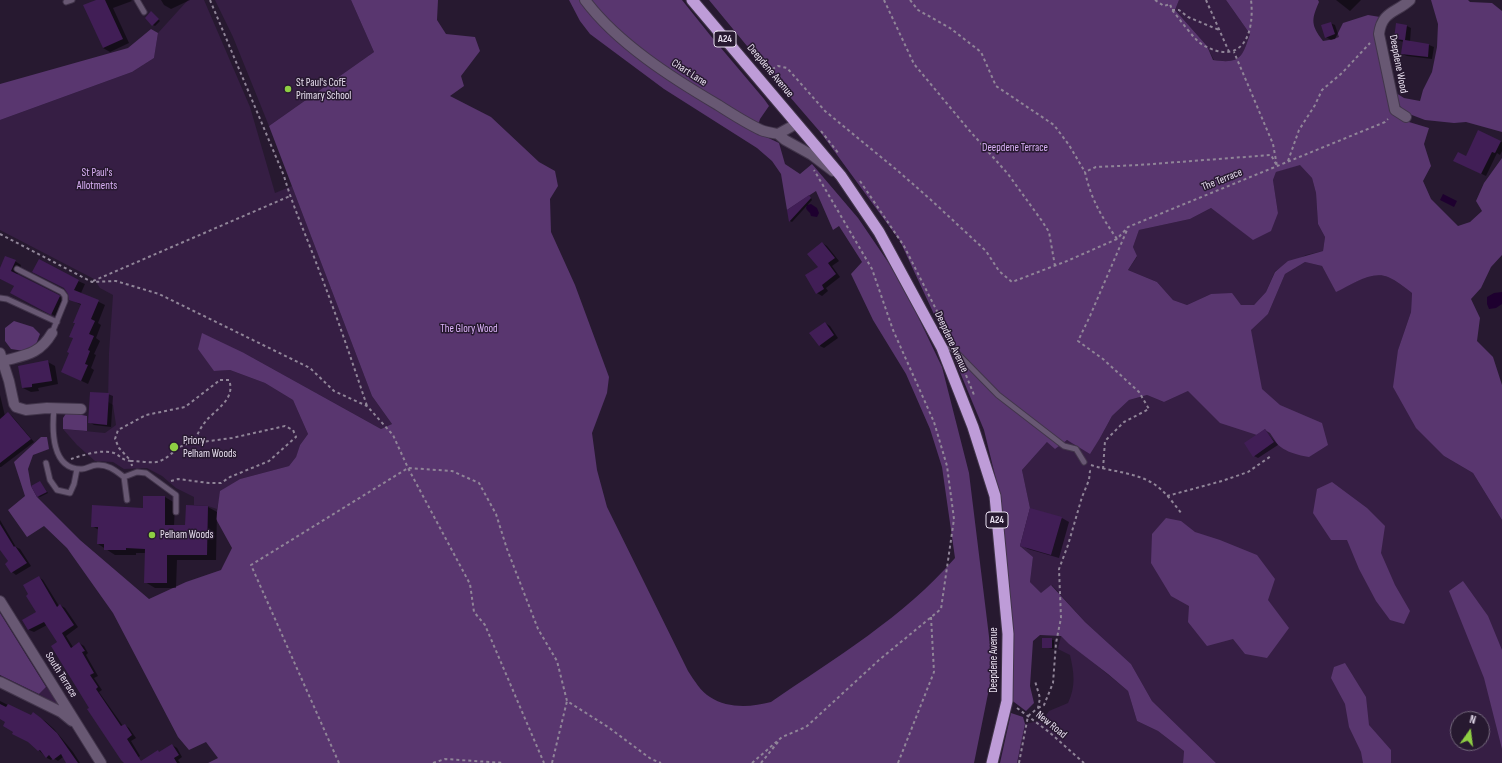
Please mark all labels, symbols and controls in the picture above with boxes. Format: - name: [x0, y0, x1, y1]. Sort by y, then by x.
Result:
- road number: A24: [714, 31, 736, 47]
- street label: Deepdene Wood: [1386, 34, 1410, 94]
- street label: Deepdene Avenue: [744, 42, 796, 100]
- street label: Chart Lane: [669, 57, 709, 89]
- place label: St Paul's CofE Primary School: [296, 76, 351, 102]
- marker: St Paul's CofE Primary School: [283, 84, 293, 94]
- park label: Deepdene Terrace: [982, 141, 1048, 155]
- park label: St Paul's Allotments: [77, 166, 117, 192]
- street label: The Terrace: [1200, 166, 1244, 194]
- street label: Deepdene Avenue: [931, 309, 971, 375]
- park label: The Glory Wood: [440, 322, 498, 336]
- place label: Priory Pelham Woods: [183, 434, 237, 460]
- marker: Priory Pelham Woods: [168, 441, 180, 453]
- road number: A24: [986, 512, 1008, 528]
- place label: Pelham Woods: [160, 528, 214, 542]
- marker: Pelham Woods: [147, 530, 157, 540]
- street label: Deepdene Avenue: [987, 627, 1001, 693]
- street label: South Terrace: [42, 650, 80, 700]
- street label: New Road: [1033, 708, 1069, 742]
- north arrow: [1450, 711, 1490, 751]
- text: N: [1468, 713, 1477, 727]

